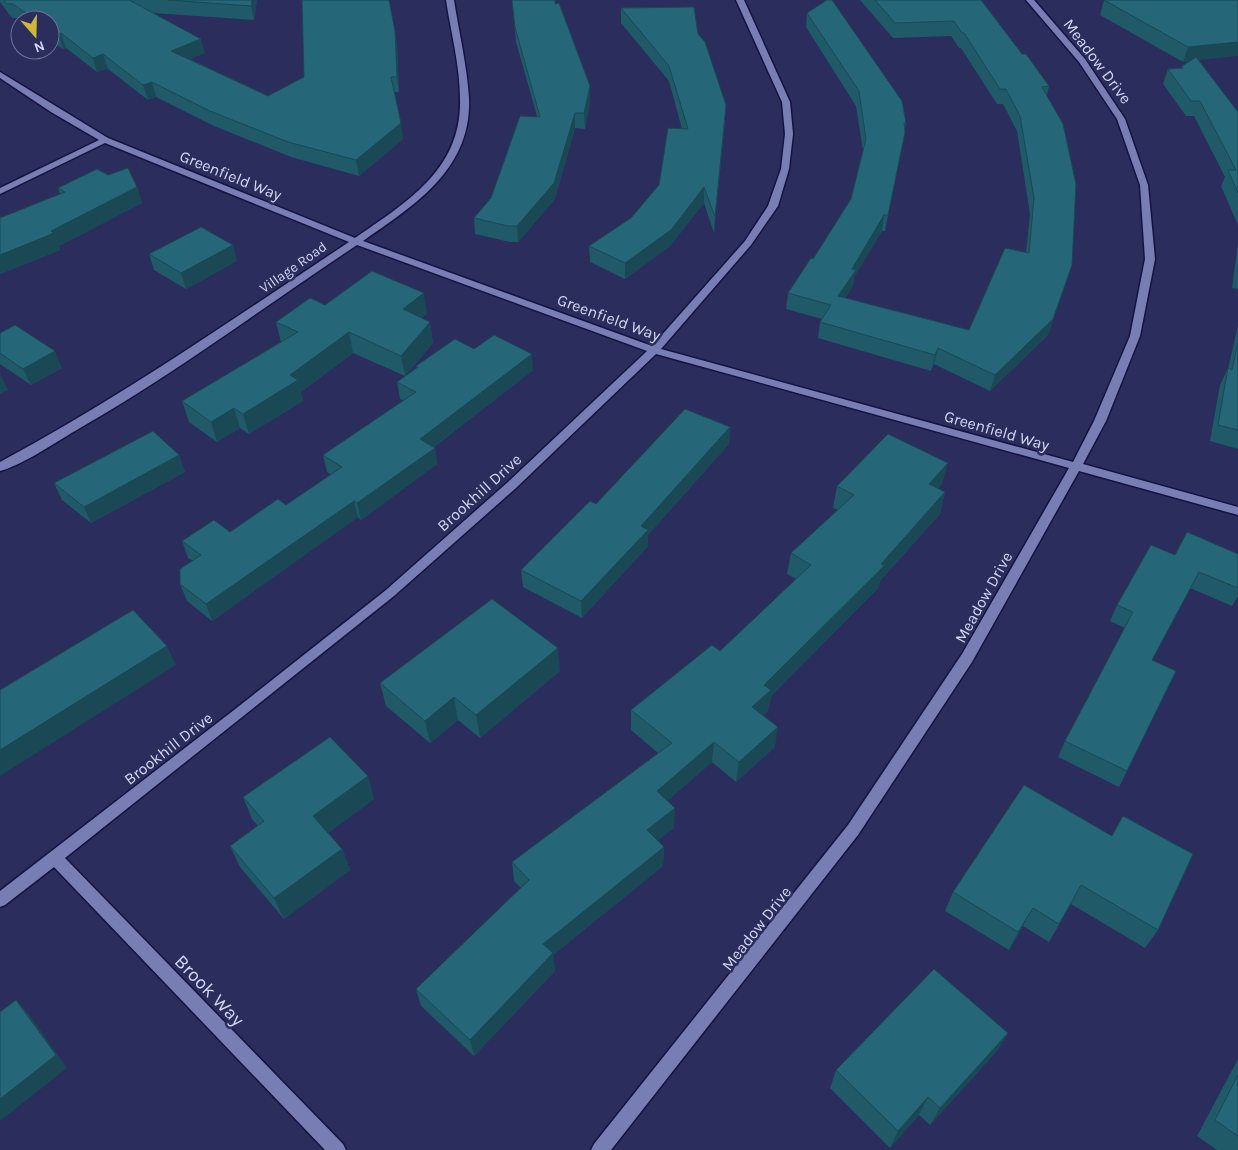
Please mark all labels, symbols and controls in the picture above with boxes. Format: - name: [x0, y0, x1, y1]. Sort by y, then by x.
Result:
- north arrow: [10, 10, 60, 60]
- street label: Meadow Drive: [1059, 15, 1136, 108]
- text: N: [32, 37, 47, 56]
- street label: Greenfield Way: [177, 146, 285, 205]
- street label: Village Road: [256, 238, 330, 297]
- street label: Greenfield Way: [555, 290, 664, 345]
- street label: Greenfield Way: [942, 406, 1052, 455]
- street label: Brookhill Drive: [433, 450, 525, 535]
- street label: Meadow Drive: [951, 548, 1016, 646]
- street label: Brookhill Drive: [120, 708, 216, 789]
- street label: Meadow Drive: [718, 882, 795, 974]
- street label: Brook Way: [170, 951, 249, 1031]

